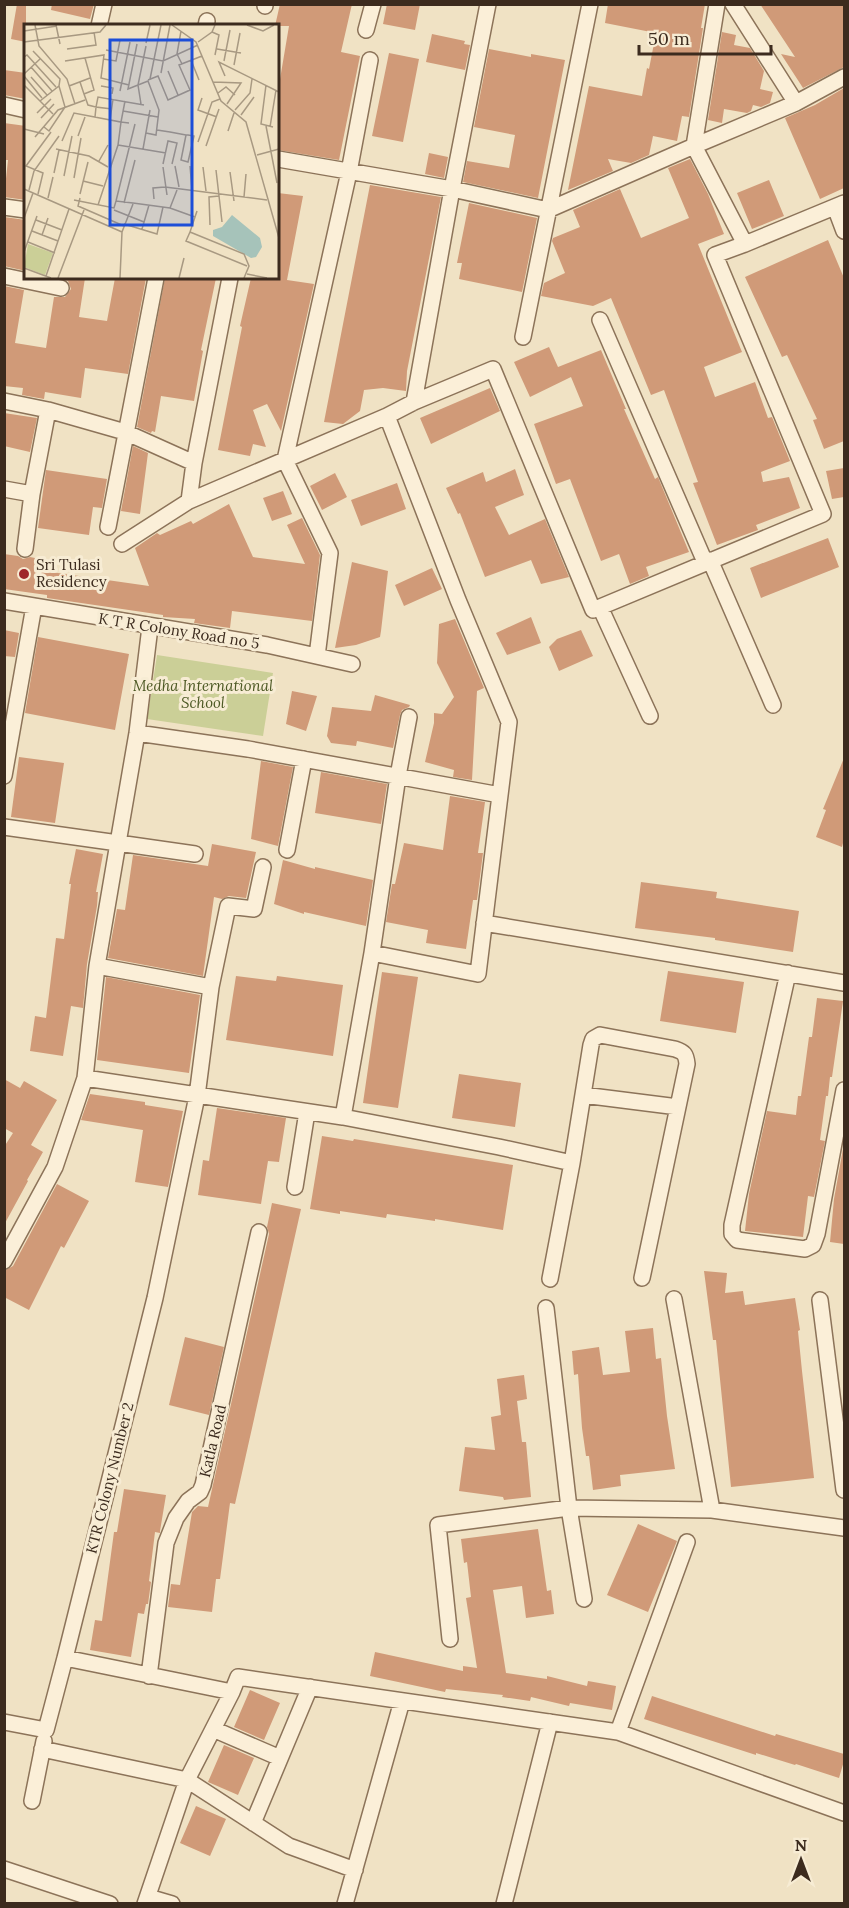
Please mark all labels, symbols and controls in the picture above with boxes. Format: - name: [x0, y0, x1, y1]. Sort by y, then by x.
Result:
- scale bar: [639, 18, 771, 56]
- inset map: [24, 24, 279, 279]
- text: 50 m: [648, 27, 690, 50]
- place label: Sri Tulasi Residency: [36, 555, 107, 591]
- marker: Sri Tulasi Residency: [17, 567, 31, 581]
- street label: K T R Colony Road no 5: [97, 608, 261, 653]
- park label: Medha International School: [133, 676, 274, 712]
- street label: KTR Colony Number 2: [82, 1400, 137, 1555]
- street label: Katla Road: [195, 1403, 230, 1479]
- north arrow: [771, 1830, 831, 1890]
- text: N: [795, 1835, 807, 1855]

